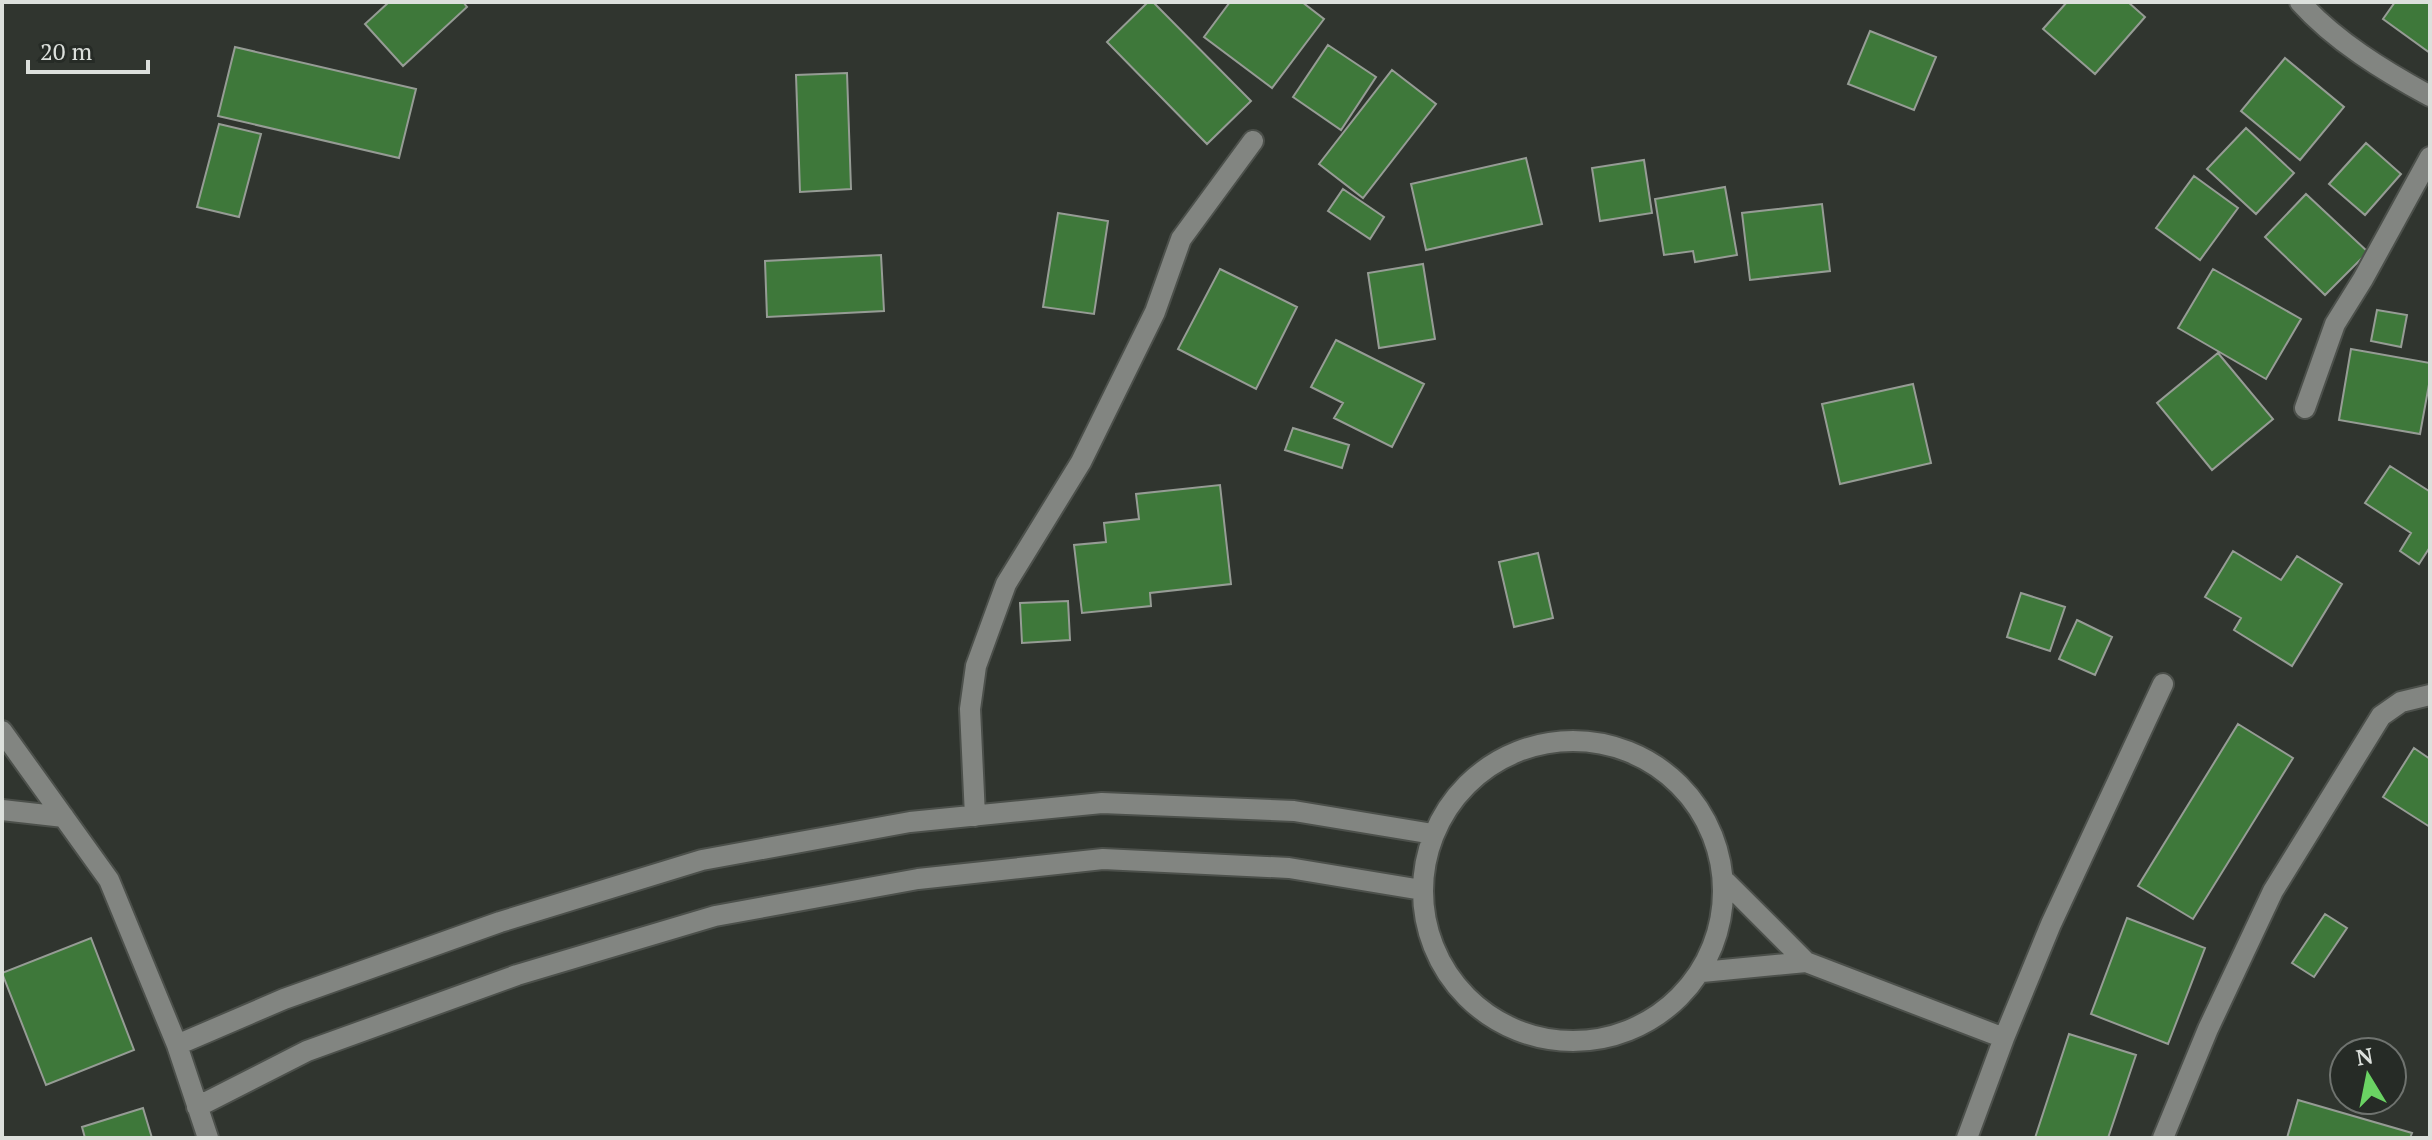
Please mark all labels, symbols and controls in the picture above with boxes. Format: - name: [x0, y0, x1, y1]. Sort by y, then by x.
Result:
- scale bar: [28, 24, 148, 74]
- text: 20 m: [40, 35, 92, 67]
- north arrow: [2328, 1036, 2408, 1116]
- text: N: [2354, 1040, 2375, 1072]

